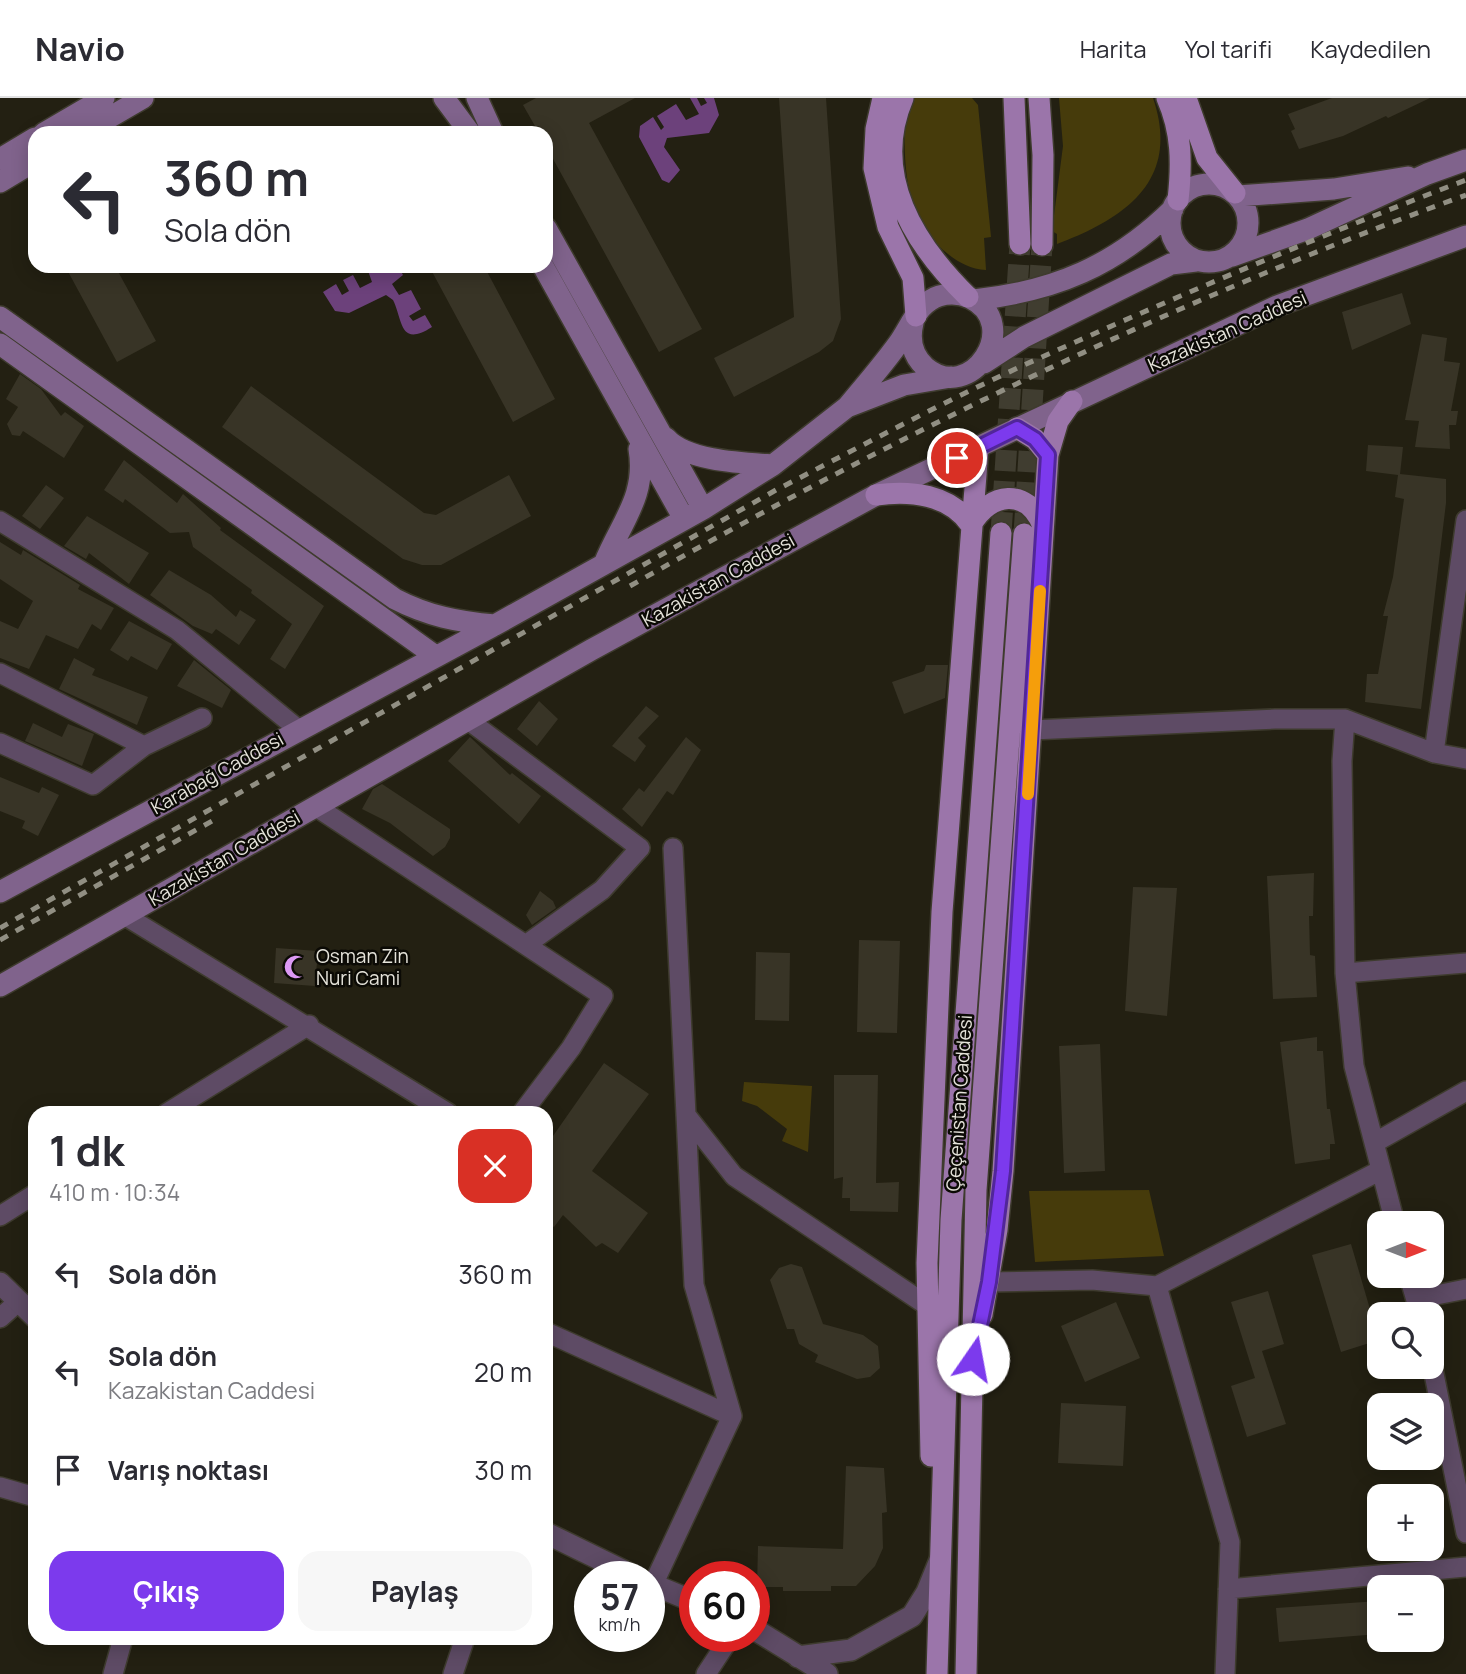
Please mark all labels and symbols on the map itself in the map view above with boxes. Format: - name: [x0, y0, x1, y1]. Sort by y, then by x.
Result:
- street label: Kazakistan Caddesi: [1144, 284, 1310, 378]
- pin: [927, 428, 987, 488]
- street label: Kazakistan Caddesi: [637, 527, 799, 633]
- street label: Karabağ Caddesi: [146, 726, 288, 820]
- street label: Kazakistan Caddesi: [143, 804, 305, 912]
- place label: Osman Zin Nuri Cami: [316, 943, 409, 991]
- mosque icon: Osman Zin Nuri Cami: [282, 953, 310, 981]
- street label: Çeçenistan Caddesi: [940, 1014, 978, 1192]
- north arrow: [1367, 1211, 1444, 1288]
- position arrow: [936, 1322, 1010, 1396]
- speed limit sign: 60: [679, 1561, 770, 1652]

